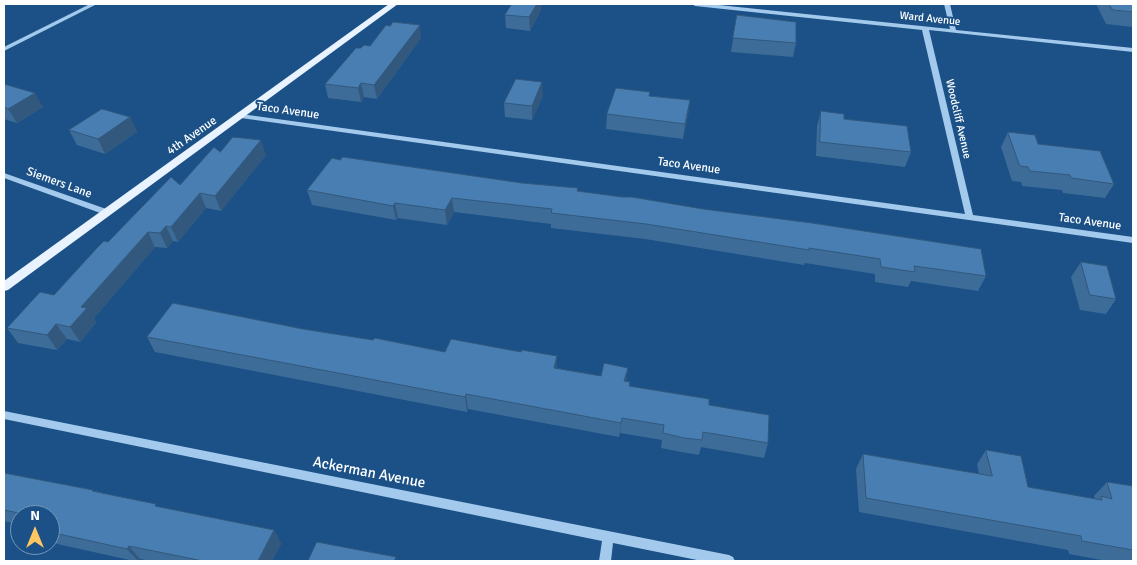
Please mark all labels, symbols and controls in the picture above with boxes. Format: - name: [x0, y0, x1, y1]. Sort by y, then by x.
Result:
- street label: Ward Avenue: [899, 9, 961, 29]
- street label: Woodcliff Avenue: [942, 78, 974, 160]
- street label: Taco Avenue: [256, 99, 320, 123]
- street label: 4th Avenue: [164, 114, 220, 158]
- street label: Taco Avenue: [657, 154, 721, 178]
- street label: Siemers Lane: [24, 165, 94, 201]
- street label: Taco Avenue: [1058, 210, 1122, 234]
- street label: Ackerman Avenue: [311, 453, 427, 493]
- north arrow: [10, 505, 60, 555]
- text: N: [30, 507, 40, 524]

